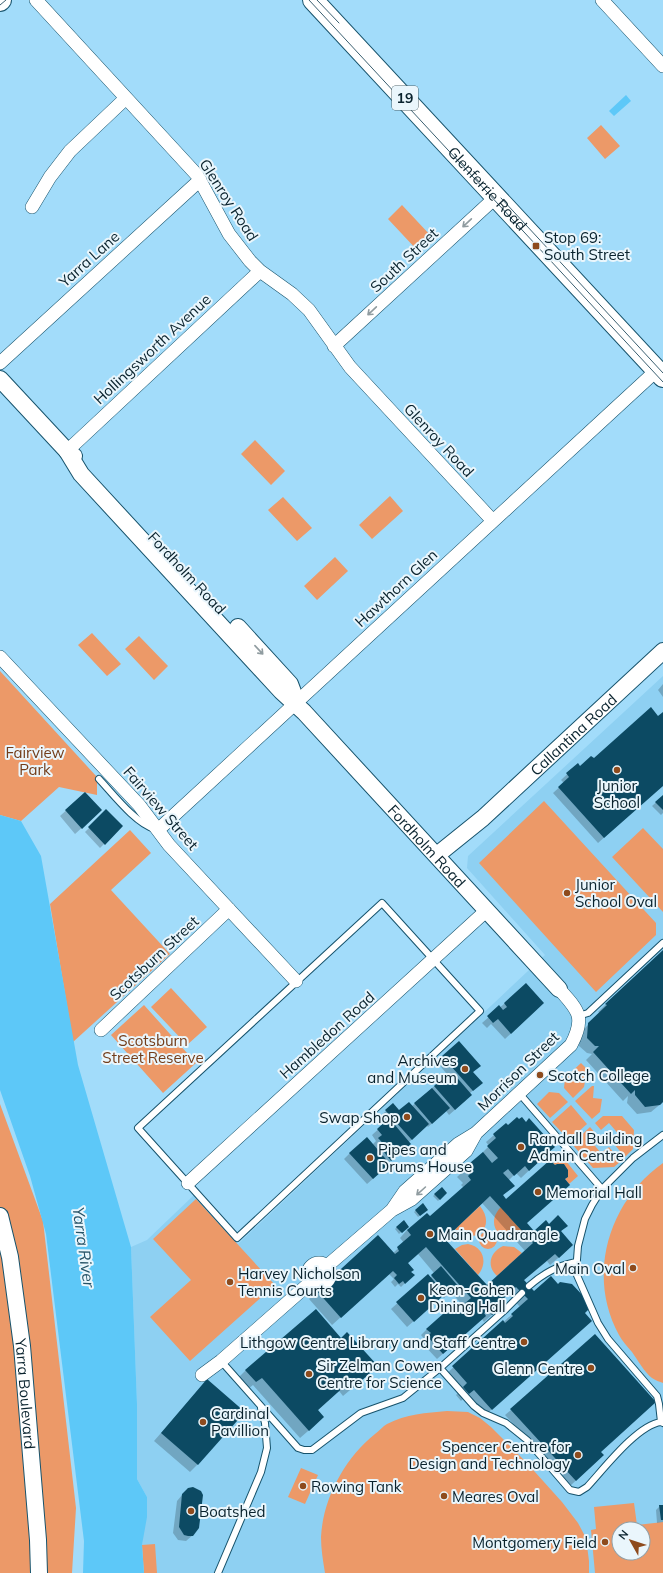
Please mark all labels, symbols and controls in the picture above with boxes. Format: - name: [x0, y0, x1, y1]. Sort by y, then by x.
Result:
- road number: 19: [392, 86, 418, 110]
- street label: Glenferrie Road: [444, 142, 532, 234]
- street label: Glenroy Road: [195, 155, 263, 245]
- one-way arrow: [462, 219, 473, 228]
- street label: South Street: [366, 224, 442, 296]
- street label: Yarra Lane: [54, 227, 123, 292]
- place label: Stop 69: South Street: [544, 228, 630, 264]
- marker: Stop 69: South Street: [531, 241, 541, 251]
- street label: Hollingsworth Avenue: [89, 290, 215, 408]
- one-way arrow: [367, 307, 377, 316]
- street label: Glenroy Road: [400, 399, 478, 481]
- street label: Fordholm Road: [144, 528, 230, 618]
- street label: Hawthorn Glen: [351, 545, 441, 631]
- one-way arrow: [254, 644, 263, 654]
- street label: Callantina Road: [526, 690, 620, 779]
- park label: Fairview Park: [5, 743, 65, 779]
- street label: Fairview Street: [120, 762, 202, 854]
- marker: Junior School: [612, 765, 622, 775]
- place label: Junior School: [594, 776, 640, 812]
- street label: Fordholm Road: [384, 800, 470, 891]
- place label: Junior School Oval: [575, 875, 657, 911]
- marker: Junior School Oval: [562, 888, 572, 898]
- street label: Scotsburn Street: [105, 912, 203, 1004]
- street label: Hambledon Road: [276, 987, 378, 1083]
- street label: Morrison Street: [473, 1027, 563, 1115]
- park label: Scotsburn Street Reserve: [102, 1031, 204, 1067]
- place label: Archives and Museum: [367, 1051, 457, 1087]
- marker: Archives and Museum: [460, 1064, 470, 1074]
- place label: Scotch College: [548, 1066, 649, 1085]
- marker: Scotch College: [535, 1070, 545, 1080]
- place label: Swap Shop: [319, 1108, 399, 1127]
- marker: Swap Shop: [402, 1112, 412, 1122]
- place label: Randall Building Admin Centre: [529, 1129, 643, 1165]
- place label: Pipes and Drums House: [378, 1140, 472, 1176]
- marker: Randall Building Admin Centre: [516, 1142, 526, 1152]
- marker: Pipes and Drums House: [365, 1153, 375, 1163]
- place label: Memorial Hall: [546, 1183, 642, 1202]
- one-way arrow: [416, 1187, 426, 1196]
- marker: Memorial Hall: [533, 1187, 543, 1197]
- water label: Yarra River: [68, 1205, 100, 1290]
- place label: Main Quadrangle: [438, 1225, 558, 1244]
- marker: Main Quadrangle: [425, 1229, 435, 1239]
- place label: Main Oval: [555, 1259, 625, 1278]
- marker: Main Oval: [628, 1263, 638, 1273]
- place label: Harvey Nicholson Tennis Courts: [238, 1264, 360, 1300]
- marker: Harvey Nicholson Tennis Courts: [225, 1277, 235, 1287]
- place label: Keon-Cohen Dining Hall: [429, 1280, 514, 1316]
- marker: Keon-Cohen Dining Hall: [416, 1293, 426, 1303]
- place label: Lithgow Centre Library and Staff Centre: [240, 1333, 516, 1352]
- street label: Yarra Boulevard: [11, 1336, 40, 1450]
- marker: Lithgow Centre Library and Staff Centre: [519, 1337, 529, 1347]
- place label: Sir Zelman Cowen Centre for Science: [317, 1356, 443, 1392]
- place label: Glenn Centre: [493, 1359, 583, 1378]
- marker: Glenn Centre: [586, 1363, 596, 1373]
- marker: Sir Zelman Cowen Centre for Science: [304, 1369, 314, 1379]
- place label: Cardinal Pavillion: [211, 1404, 269, 1440]
- marker: Cardinal Pavillion: [198, 1417, 208, 1427]
- place label: Spencer Centre for Design and Technology: [408, 1437, 571, 1473]
- marker: Spencer Centre for Design and Technology: [573, 1450, 583, 1460]
- place label: Rowing Tank: [311, 1477, 402, 1496]
- marker: Rowing Tank: [298, 1481, 308, 1491]
- place label: Meares Oval: [452, 1487, 539, 1506]
- marker: Meares Oval: [439, 1491, 449, 1501]
- place label: Boatshed: [199, 1502, 265, 1521]
- marker: Boatshed: [186, 1506, 196, 1516]
- north arrow: [611, 1521, 651, 1561]
- text: N: [615, 1527, 631, 1542]
- place label: Montgomery Field: [472, 1533, 597, 1552]
- marker: Montgomery Field: [600, 1537, 610, 1547]

